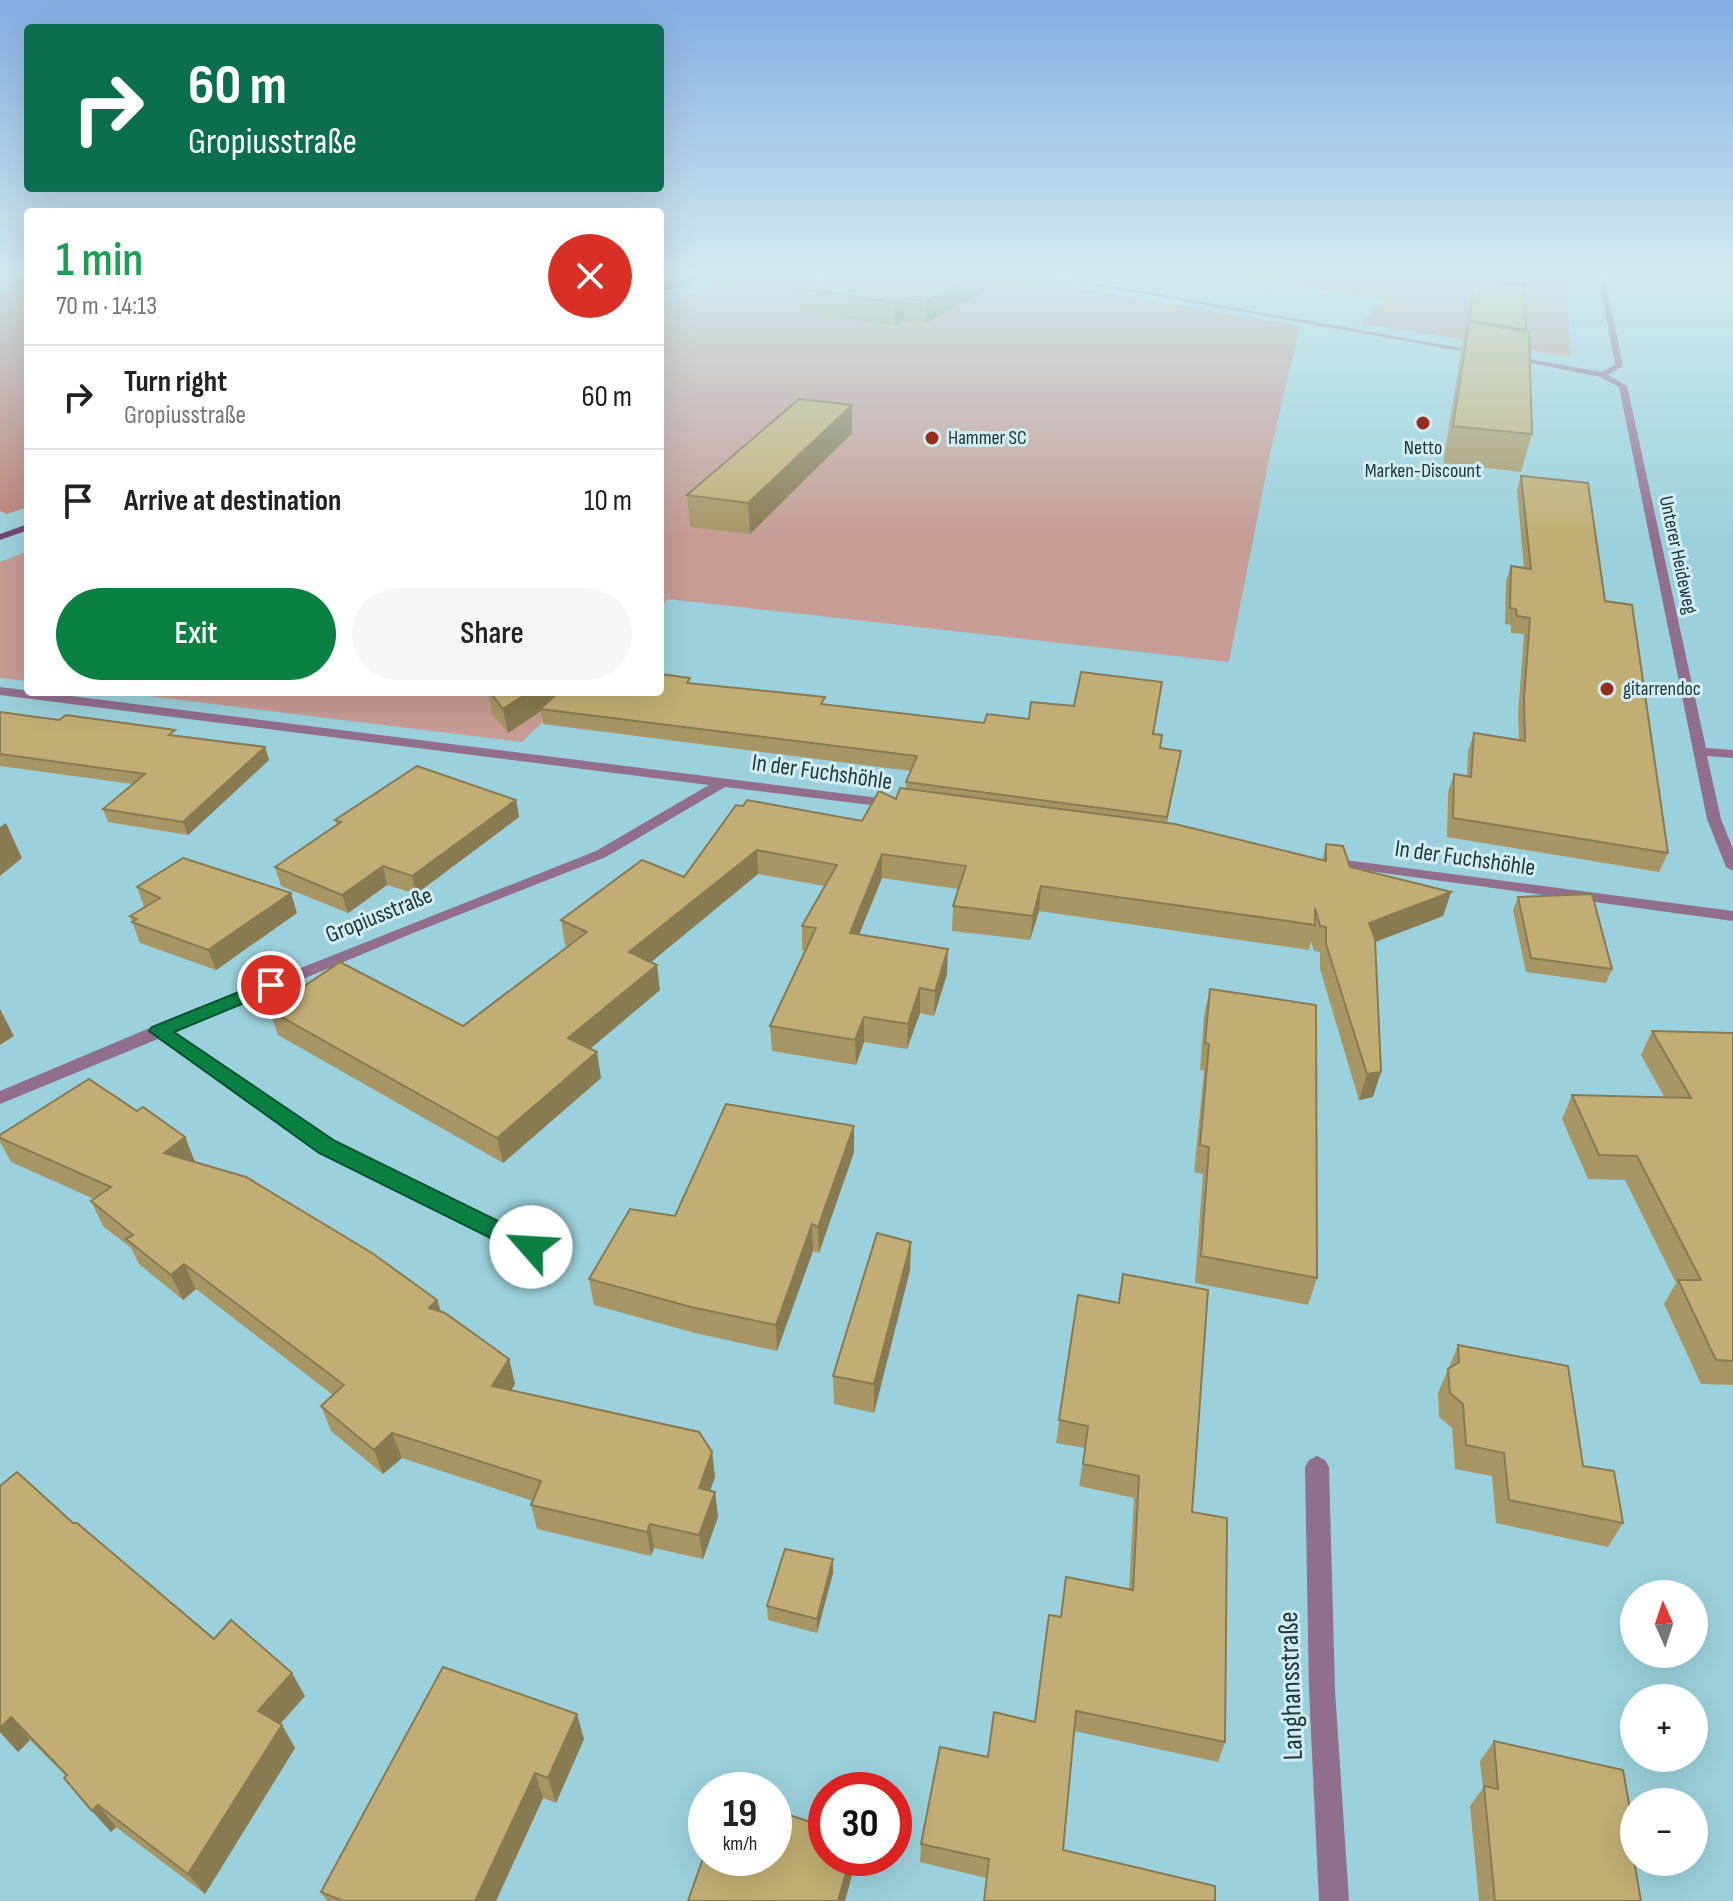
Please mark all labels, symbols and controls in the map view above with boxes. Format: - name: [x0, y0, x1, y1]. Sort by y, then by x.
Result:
- text: 60 m: [188, 53, 287, 120]
- icon: right: [56, 56, 160, 160]
- text: Gropiusstraße: [188, 121, 357, 164]
- text: 1 min: [56, 232, 143, 289]
- button: close: [548, 234, 632, 318]
- text: 70 m · 14:13: [56, 291, 157, 322]
- text: Turn right: [124, 364, 227, 400]
- icon: right: [56, 375, 100, 419]
- text: 60 m: [581, 379, 632, 415]
- text: Gropiusstraße: [124, 400, 246, 431]
- marker: Netto Marken-Discount: [1414, 414, 1432, 432]
- place label: Hammer SC: [948, 426, 1027, 450]
- marker: Hammer SC: [923, 429, 941, 447]
- place label: Netto Marken-Discount: [1365, 436, 1481, 483]
- icon: arrive: [56, 479, 100, 523]
- text: Arrive at destination: [124, 483, 341, 519]
- text: 10 m: [584, 483, 632, 519]
- street label: Unterer Heideweg: [1654, 494, 1702, 616]
- button: Exit: [56, 588, 336, 680]
- button: Share: [352, 588, 632, 680]
- place label: gitarrendoc: [1623, 677, 1701, 701]
- marker: gitarrendoc: [1598, 680, 1616, 698]
- street label: In der Fuchshöhle: [750, 748, 894, 796]
- street label: In der Fuchshöhle: [1393, 834, 1537, 882]
- street label: Gropiusstraße: [321, 880, 437, 950]
- pin: [237, 951, 305, 1019]
- icon: arrive: [249, 963, 293, 1007]
- position arrow: [489, 1205, 573, 1289]
- north arrow: [1620, 1580, 1708, 1668]
- map controls: [1620, 1580, 1708, 1876]
- street label: Langhansstraße: [1272, 1611, 1310, 1761]
- button: +: [1620, 1684, 1708, 1772]
- speed limit sign: 30: [808, 1772, 912, 1876]
- button: −: [1620, 1788, 1708, 1876]
- text: 19: [723, 1790, 757, 1838]
- text: km/h: [723, 1832, 757, 1856]

